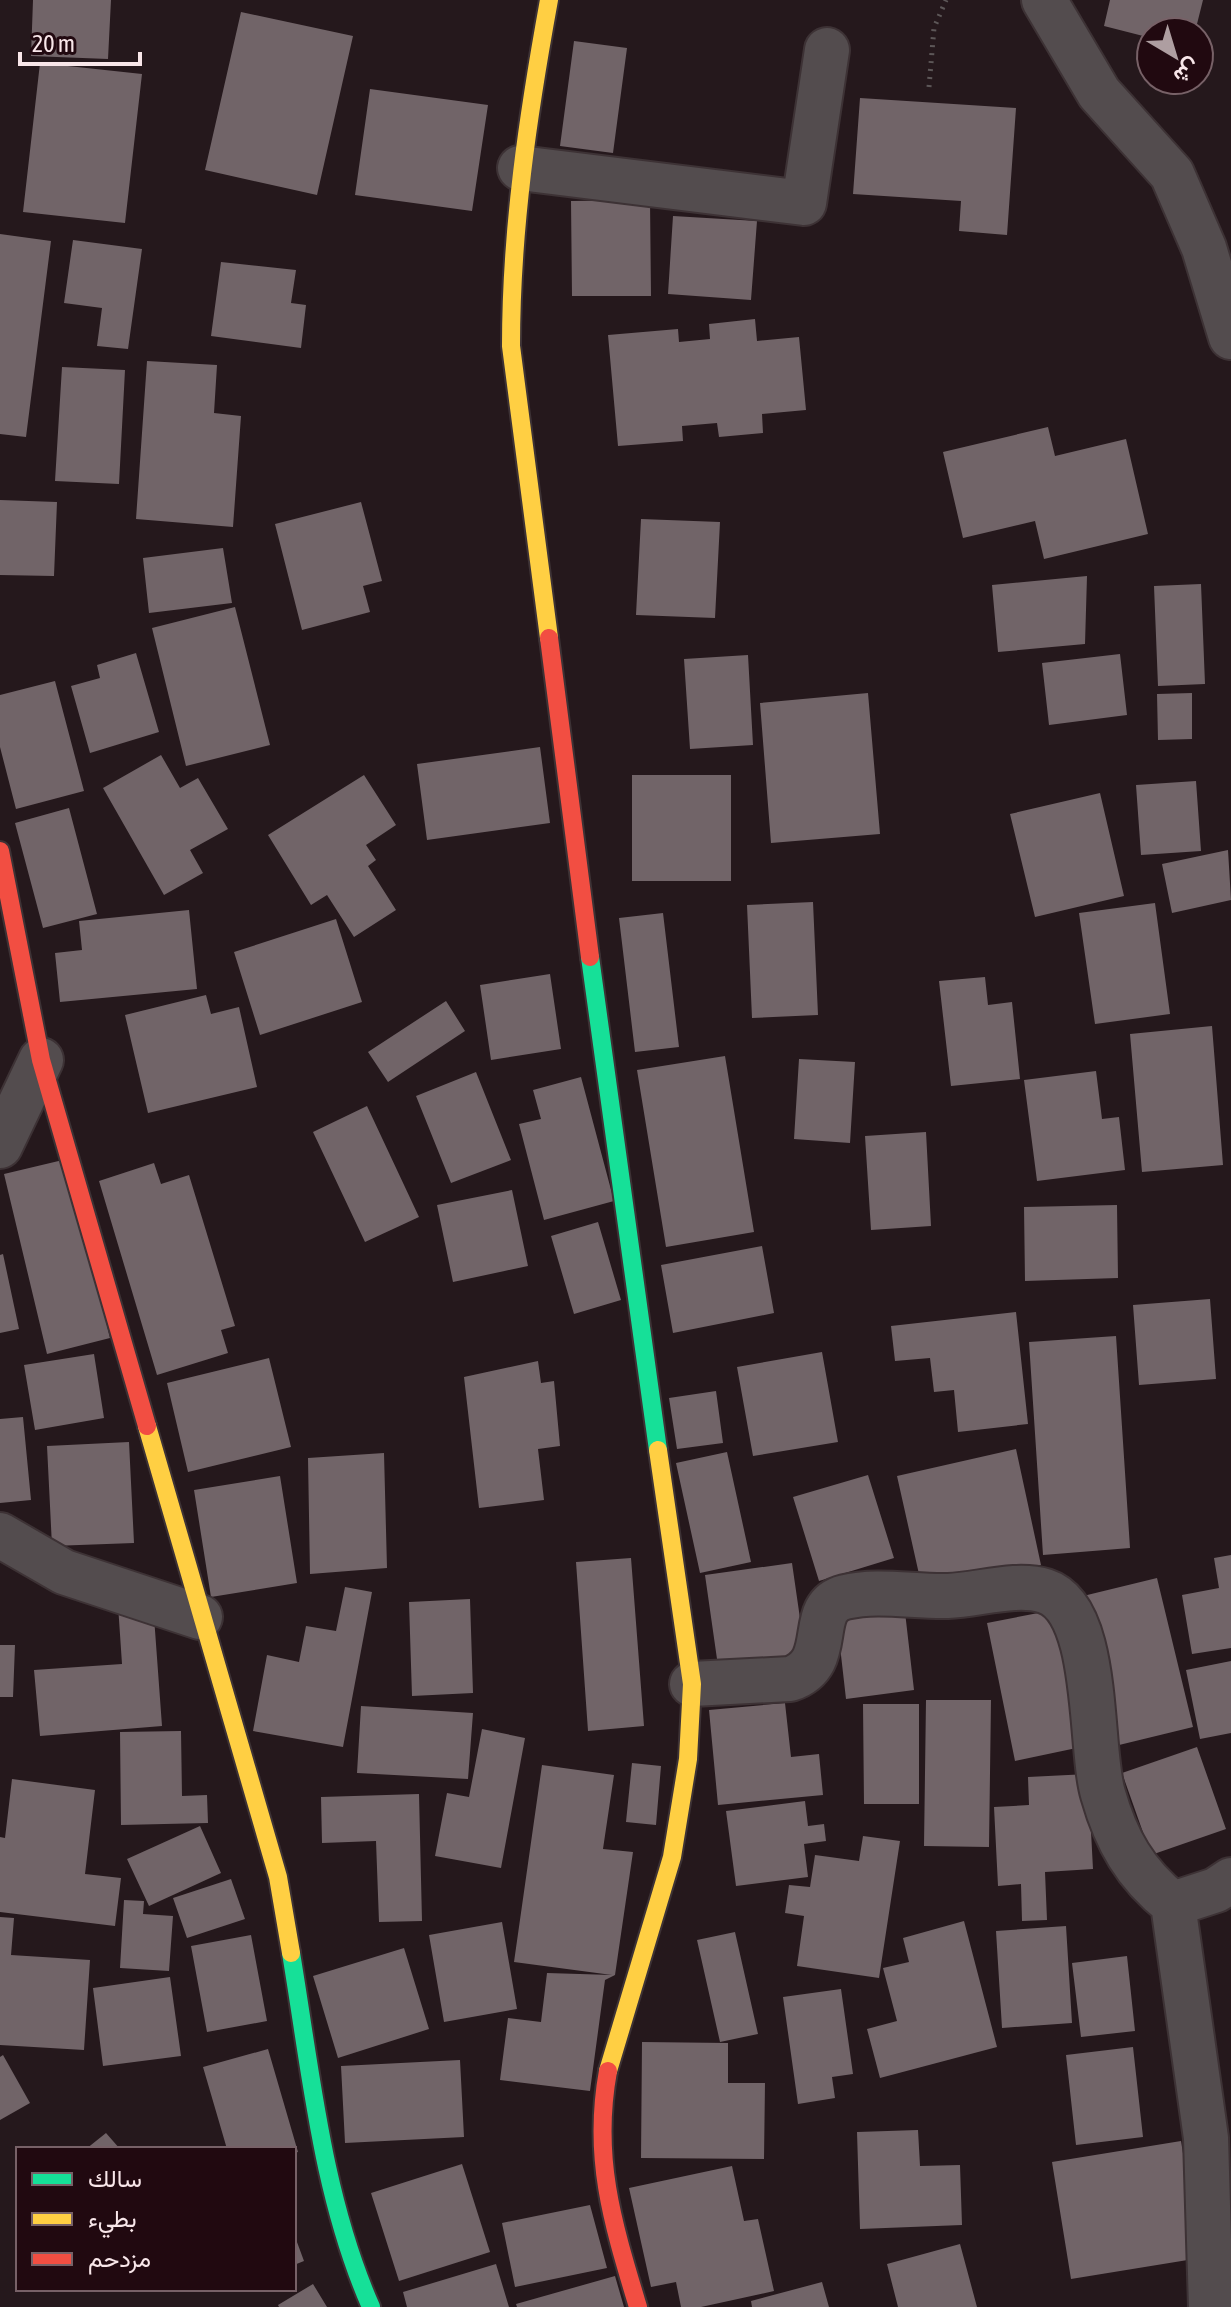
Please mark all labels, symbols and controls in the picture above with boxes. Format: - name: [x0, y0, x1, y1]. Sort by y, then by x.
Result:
- scale bar: [20, 16, 140, 66]
- north arrow: [1135, 16, 1215, 96]
- text: 20 m: [32, 30, 75, 57]
- text: ش: [1168, 53, 1206, 90]
- legend: [16, 2147, 296, 2291]
- text: سالك: [88, 2165, 142, 2192]
- text: بطيء: [88, 2205, 137, 2238]
- text: مزدحم: [88, 2245, 151, 2275]

